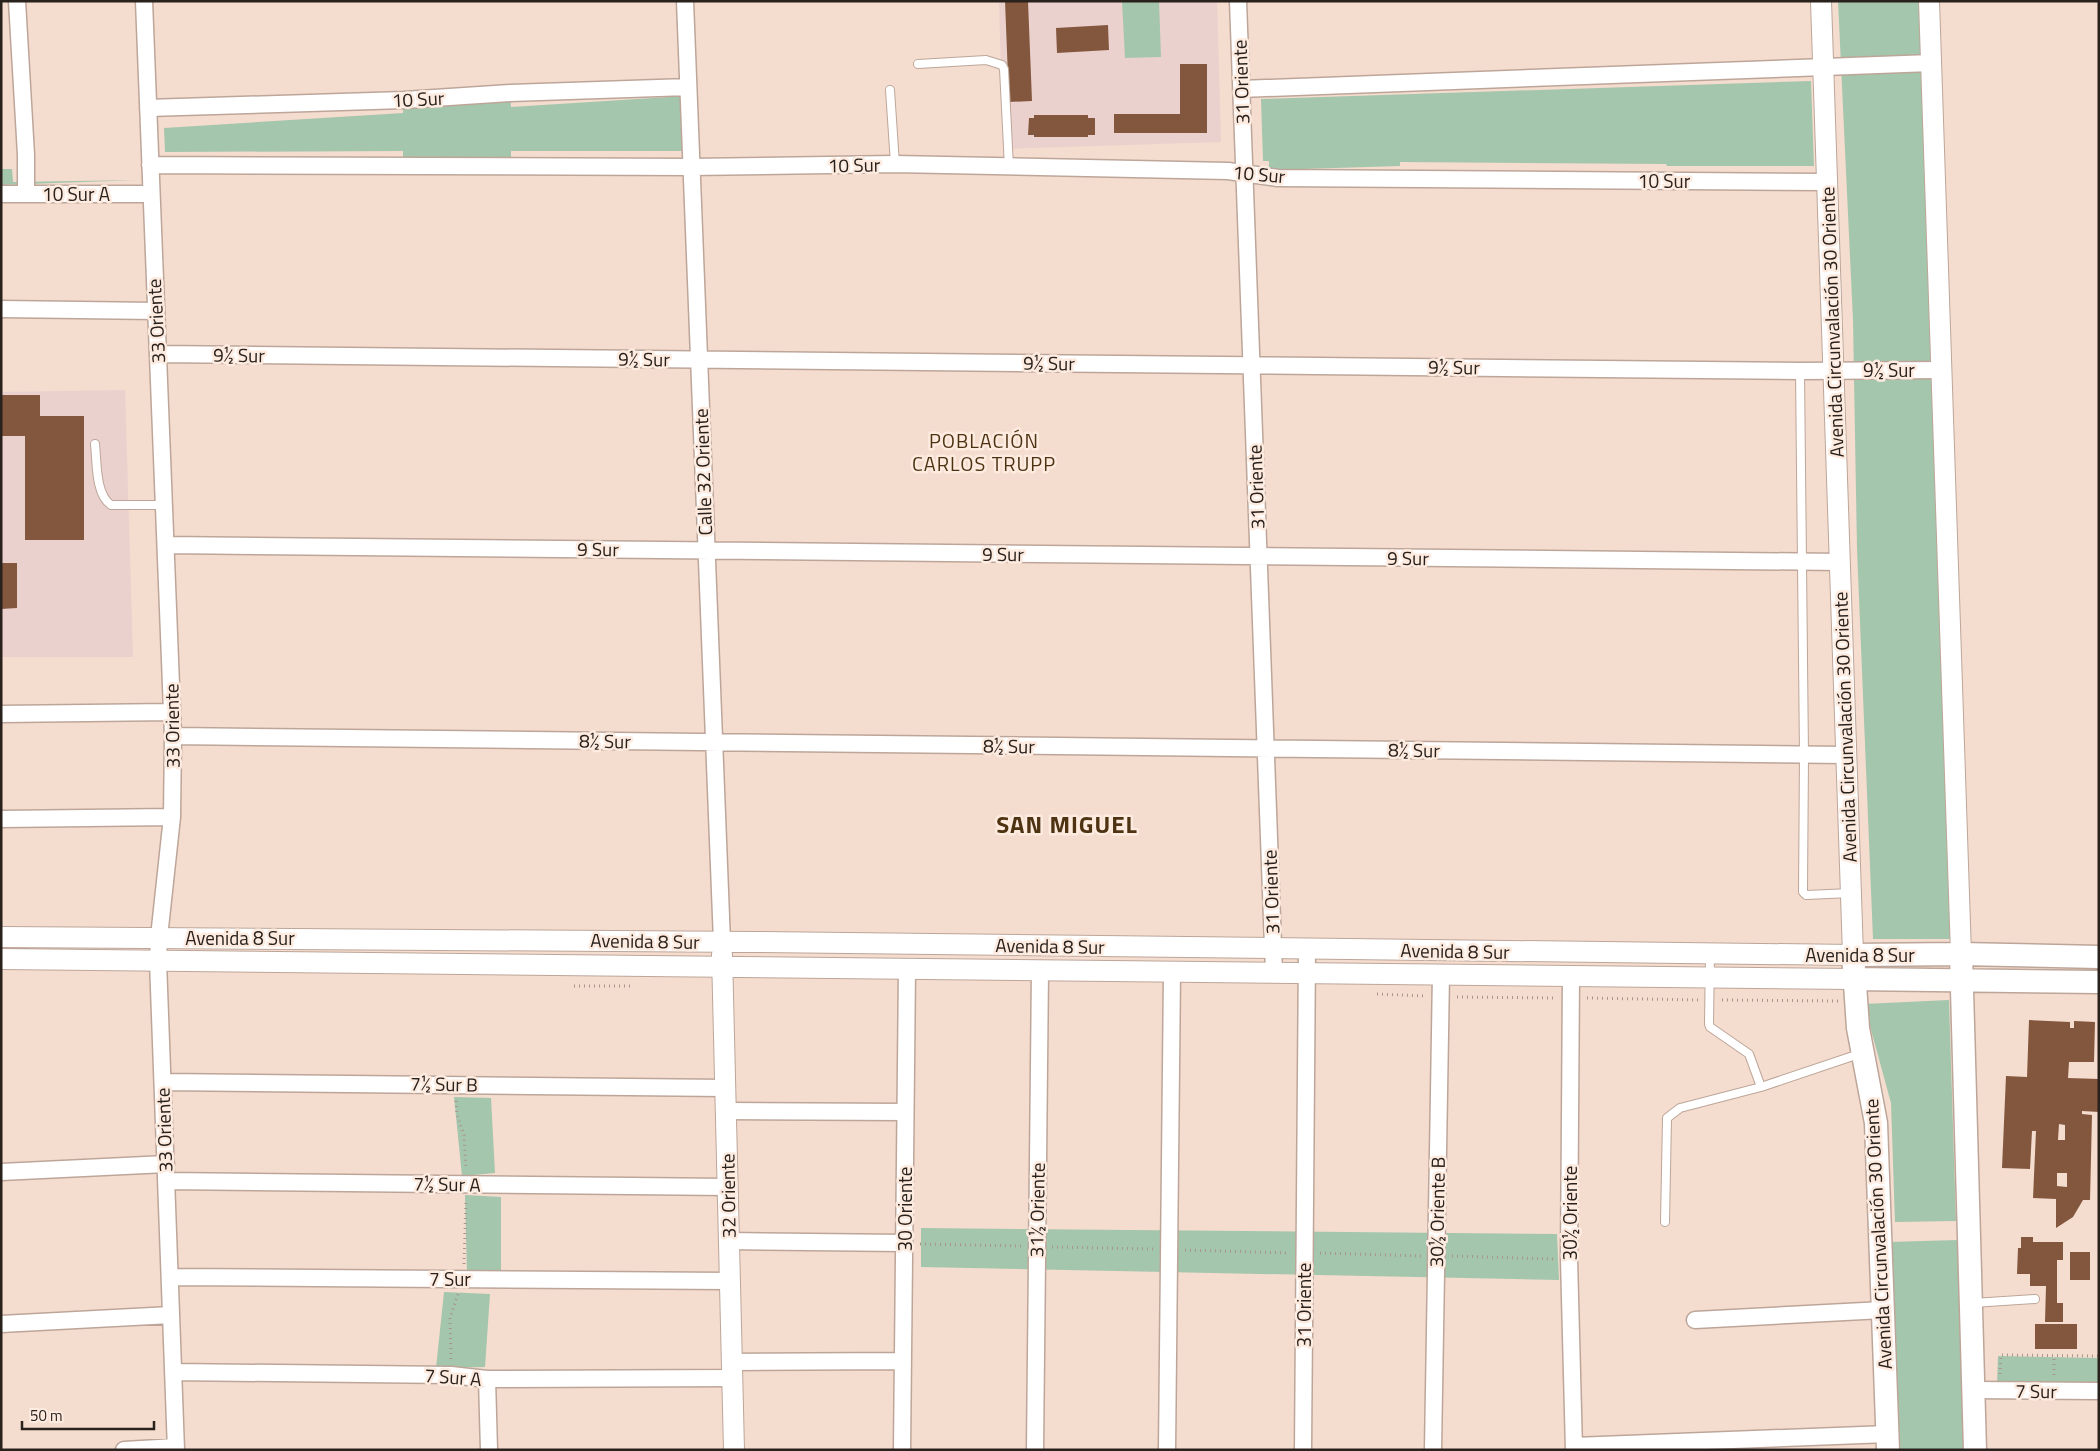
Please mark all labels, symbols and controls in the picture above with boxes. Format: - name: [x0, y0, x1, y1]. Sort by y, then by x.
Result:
- street label: 31 Oriente: [1225, 39, 1256, 125]
- street label: 10 Sur: [391, 83, 445, 114]
- street label: 10 Sur: [828, 150, 881, 179]
- street label: 10 Sur: [1232, 157, 1287, 190]
- street label: 10 Sur: [1638, 166, 1691, 195]
- street label: 10 Sur A: [42, 179, 110, 208]
- street label: Avenida Circunvalación 30 Oriente: [1812, 186, 1851, 458]
- street label: 33 Oriente: [139, 278, 172, 364]
- street label: 9½ Sur: [213, 340, 266, 369]
- street label: 9½ Sur: [618, 344, 671, 373]
- street label: 9½ Sur: [1023, 348, 1076, 377]
- street label: 9½ Sur: [1428, 352, 1481, 381]
- street label: 9½ Sur: [1863, 355, 1915, 384]
- street label: Calle 32 Oriente: [686, 408, 719, 536]
- district label: POBLACIÓN CARLOS TRUPP: [912, 425, 1056, 479]
- street label: 31 Oriente: [1240, 444, 1271, 530]
- street label: 9 Sur: [577, 534, 620, 563]
- street label: 9 Sur: [982, 539, 1025, 568]
- street label: 9 Sur: [1387, 543, 1430, 572]
- street label: Avenida Circunvalación 30 Oriente: [1825, 591, 1864, 863]
- street label: 33 Oriente: [156, 683, 187, 769]
- street label: 8½ Sur: [579, 726, 632, 755]
- street label: 8½ Sur: [983, 731, 1036, 760]
- street label: 8½ Sur: [1388, 735, 1441, 764]
- district label: SAN MIGUEL: [996, 806, 1138, 842]
- street label: 31 Oriente: [1255, 849, 1286, 935]
- street label: Avenida 8 Sur: [185, 923, 295, 952]
- street label: Avenida 8 Sur: [590, 925, 700, 956]
- street label: Avenida 8 Sur: [995, 930, 1105, 961]
- street label: Avenida 8 Sur: [1400, 935, 1510, 966]
- street label: Avenida 8 Sur: [1805, 940, 1915, 969]
- street label: 7½ Sur B: [410, 1068, 478, 1099]
- street label: 33 Oriente: [148, 1087, 179, 1173]
- street label: Avenida Circunvalación 30 Oriente: [1856, 1098, 1899, 1370]
- street label: 32 Oriente: [712, 1153, 743, 1239]
- street label: 30½ Oriente B: [1421, 1156, 1452, 1268]
- street label: 31½ Oriente: [1021, 1162, 1052, 1258]
- street label: 30½ Oriente: [1555, 1166, 1584, 1260]
- street label: 30 Oriente: [890, 1167, 919, 1251]
- street label: 7½ Sur A: [413, 1168, 481, 1199]
- street label: 31 Oriente: [1289, 1263, 1318, 1347]
- street label: 7 Sur: [429, 1264, 471, 1293]
- street label: 7 Sur A: [423, 1360, 483, 1393]
- street label: 7 Sur: [2015, 1376, 2058, 1405]
- scale bar: [22, 1398, 155, 1430]
- text: 50 m: [30, 1404, 63, 1427]

